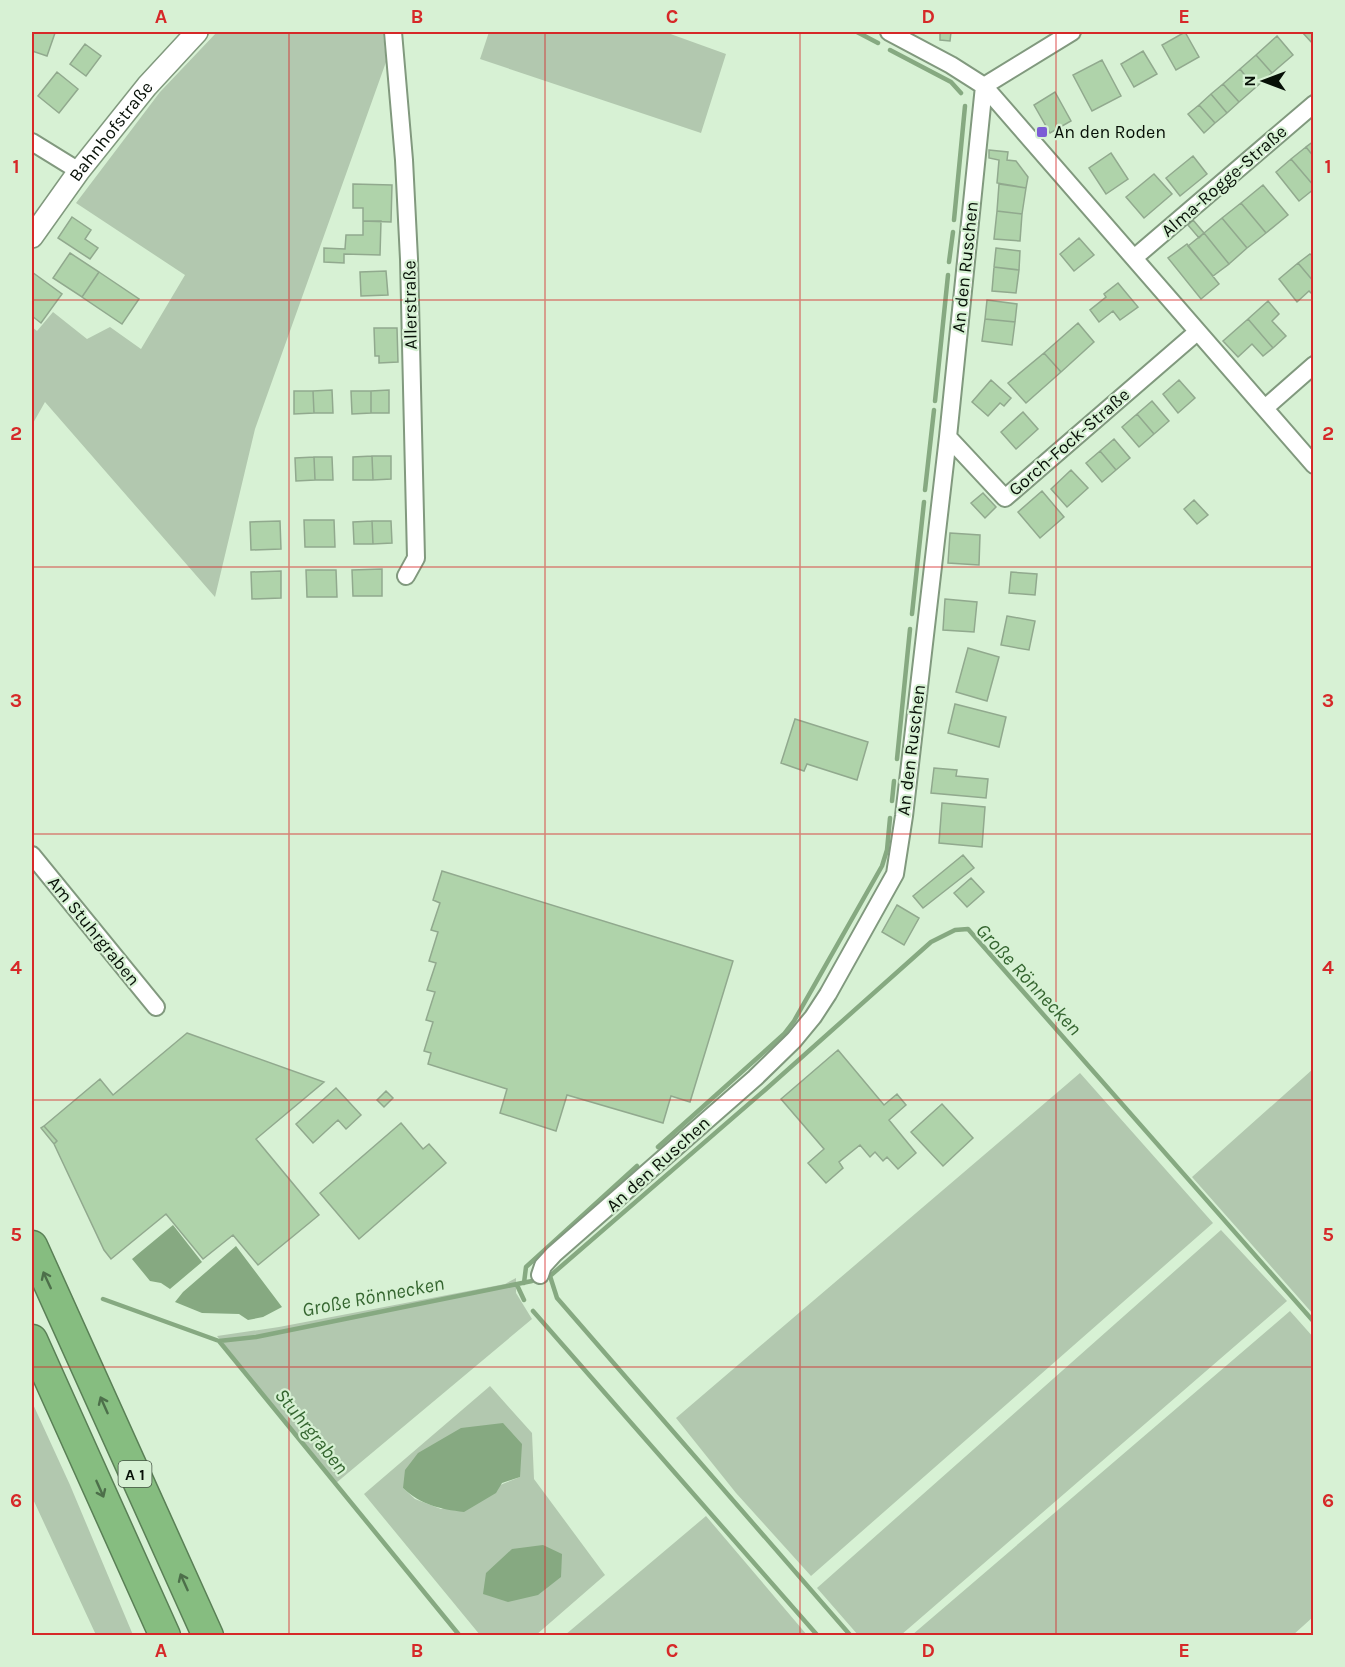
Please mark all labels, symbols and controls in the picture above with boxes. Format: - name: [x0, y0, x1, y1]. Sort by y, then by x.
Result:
- text: A: [155, 5, 168, 28]
- text: B: [411, 5, 423, 28]
- text: C: [666, 5, 678, 28]
- text: D: [921, 5, 935, 28]
- text: E: [1178, 5, 1190, 28]
- north arrow: [1234, 51, 1294, 111]
- text: N: [1240, 75, 1259, 87]
- street label: Bahnhofstraße: [64, 77, 158, 186]
- street label: Alma-Rogge-Straße: [1157, 120, 1291, 242]
- place label: An den Roden: [1054, 121, 1166, 143]
- marker: An den Roden: [1035, 125, 1049, 139]
- text: 1: [12, 155, 20, 178]
- text: 1: [1324, 155, 1332, 178]
- street label: An den Ruschen: [947, 200, 983, 334]
- street label: Allerstraße: [398, 260, 422, 350]
- street label: Gorch-Fock-Straße: [1004, 383, 1134, 501]
- text: 2: [10, 422, 22, 445]
- text: 2: [1322, 422, 1334, 445]
- street label: An den Ruschen: [892, 683, 930, 817]
- text: 3: [10, 689, 22, 712]
- text: 3: [1322, 689, 1334, 712]
- street label: Am Stuhrgraben: [43, 872, 145, 990]
- water label: Große Rönnecken: [971, 919, 1086, 1040]
- text: 4: [10, 956, 22, 979]
- text: 4: [1322, 956, 1334, 979]
- street label: An den Ruschen: [602, 1112, 714, 1216]
- text: 5: [10, 1223, 22, 1246]
- text: 5: [1322, 1223, 1334, 1246]
- water label: Große Rönnecken: [300, 1271, 446, 1322]
- one-way arrow: [41, 1272, 53, 1290]
- water label: Stuhrgraben: [270, 1384, 353, 1479]
- one-way arrow: [98, 1396, 109, 1414]
- road number: A 1: [118, 1461, 152, 1487]
- one-way arrow: [94, 1479, 106, 1497]
- text: 6: [10, 1489, 22, 1512]
- text: 6: [1322, 1489, 1334, 1512]
- one-way arrow: [178, 1574, 190, 1592]
- text: A: [155, 1639, 168, 1662]
- text: B: [411, 1639, 423, 1662]
- text: C: [666, 1639, 678, 1662]
- text: D: [921, 1639, 935, 1662]
- text: E: [1178, 1639, 1190, 1662]

